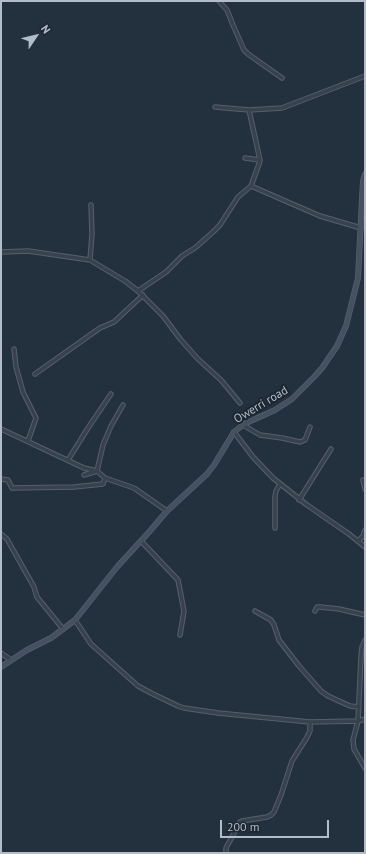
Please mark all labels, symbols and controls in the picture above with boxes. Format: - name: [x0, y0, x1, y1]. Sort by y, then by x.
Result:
- north arrow: [16, 16, 56, 56]
- text: N: [38, 22, 54, 36]
- street label: Owerri road: [231, 383, 291, 427]
- scale bar: [222, 812, 331, 838]
- text: 200 m: [227, 819, 260, 834]

